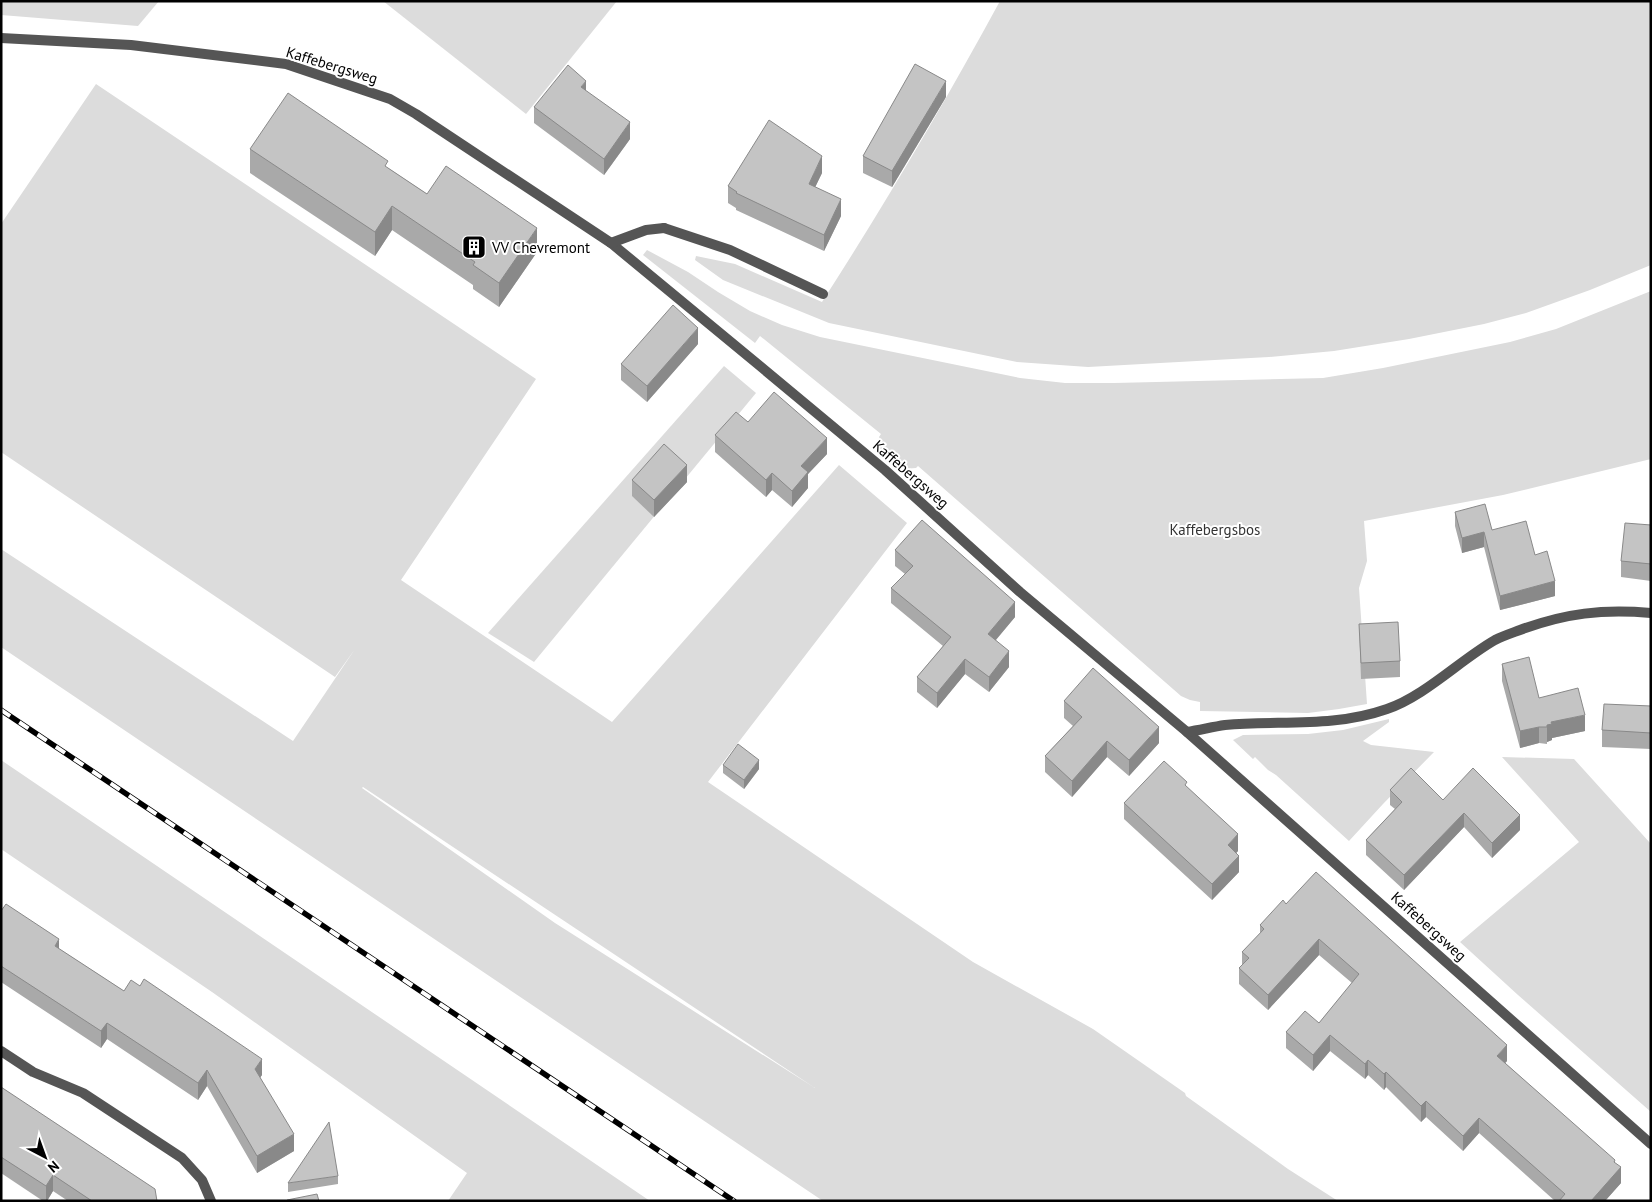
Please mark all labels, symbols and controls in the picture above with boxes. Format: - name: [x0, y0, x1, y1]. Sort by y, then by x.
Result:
- street label: Kaffebergsweg: [284, 42, 380, 88]
- building icon: VV Chevremont: [461, 234, 487, 260]
- place label: VV Chevremont: [491, 238, 590, 257]
- street label: Kaffebergsweg: [869, 436, 953, 512]
- park label: Kaffebergsbos: [1170, 520, 1260, 539]
- street label: Kaffebergsweg: [1387, 887, 1471, 965]
- north arrow: [20, 1132, 70, 1182]
- text: N: [44, 1157, 63, 1177]

